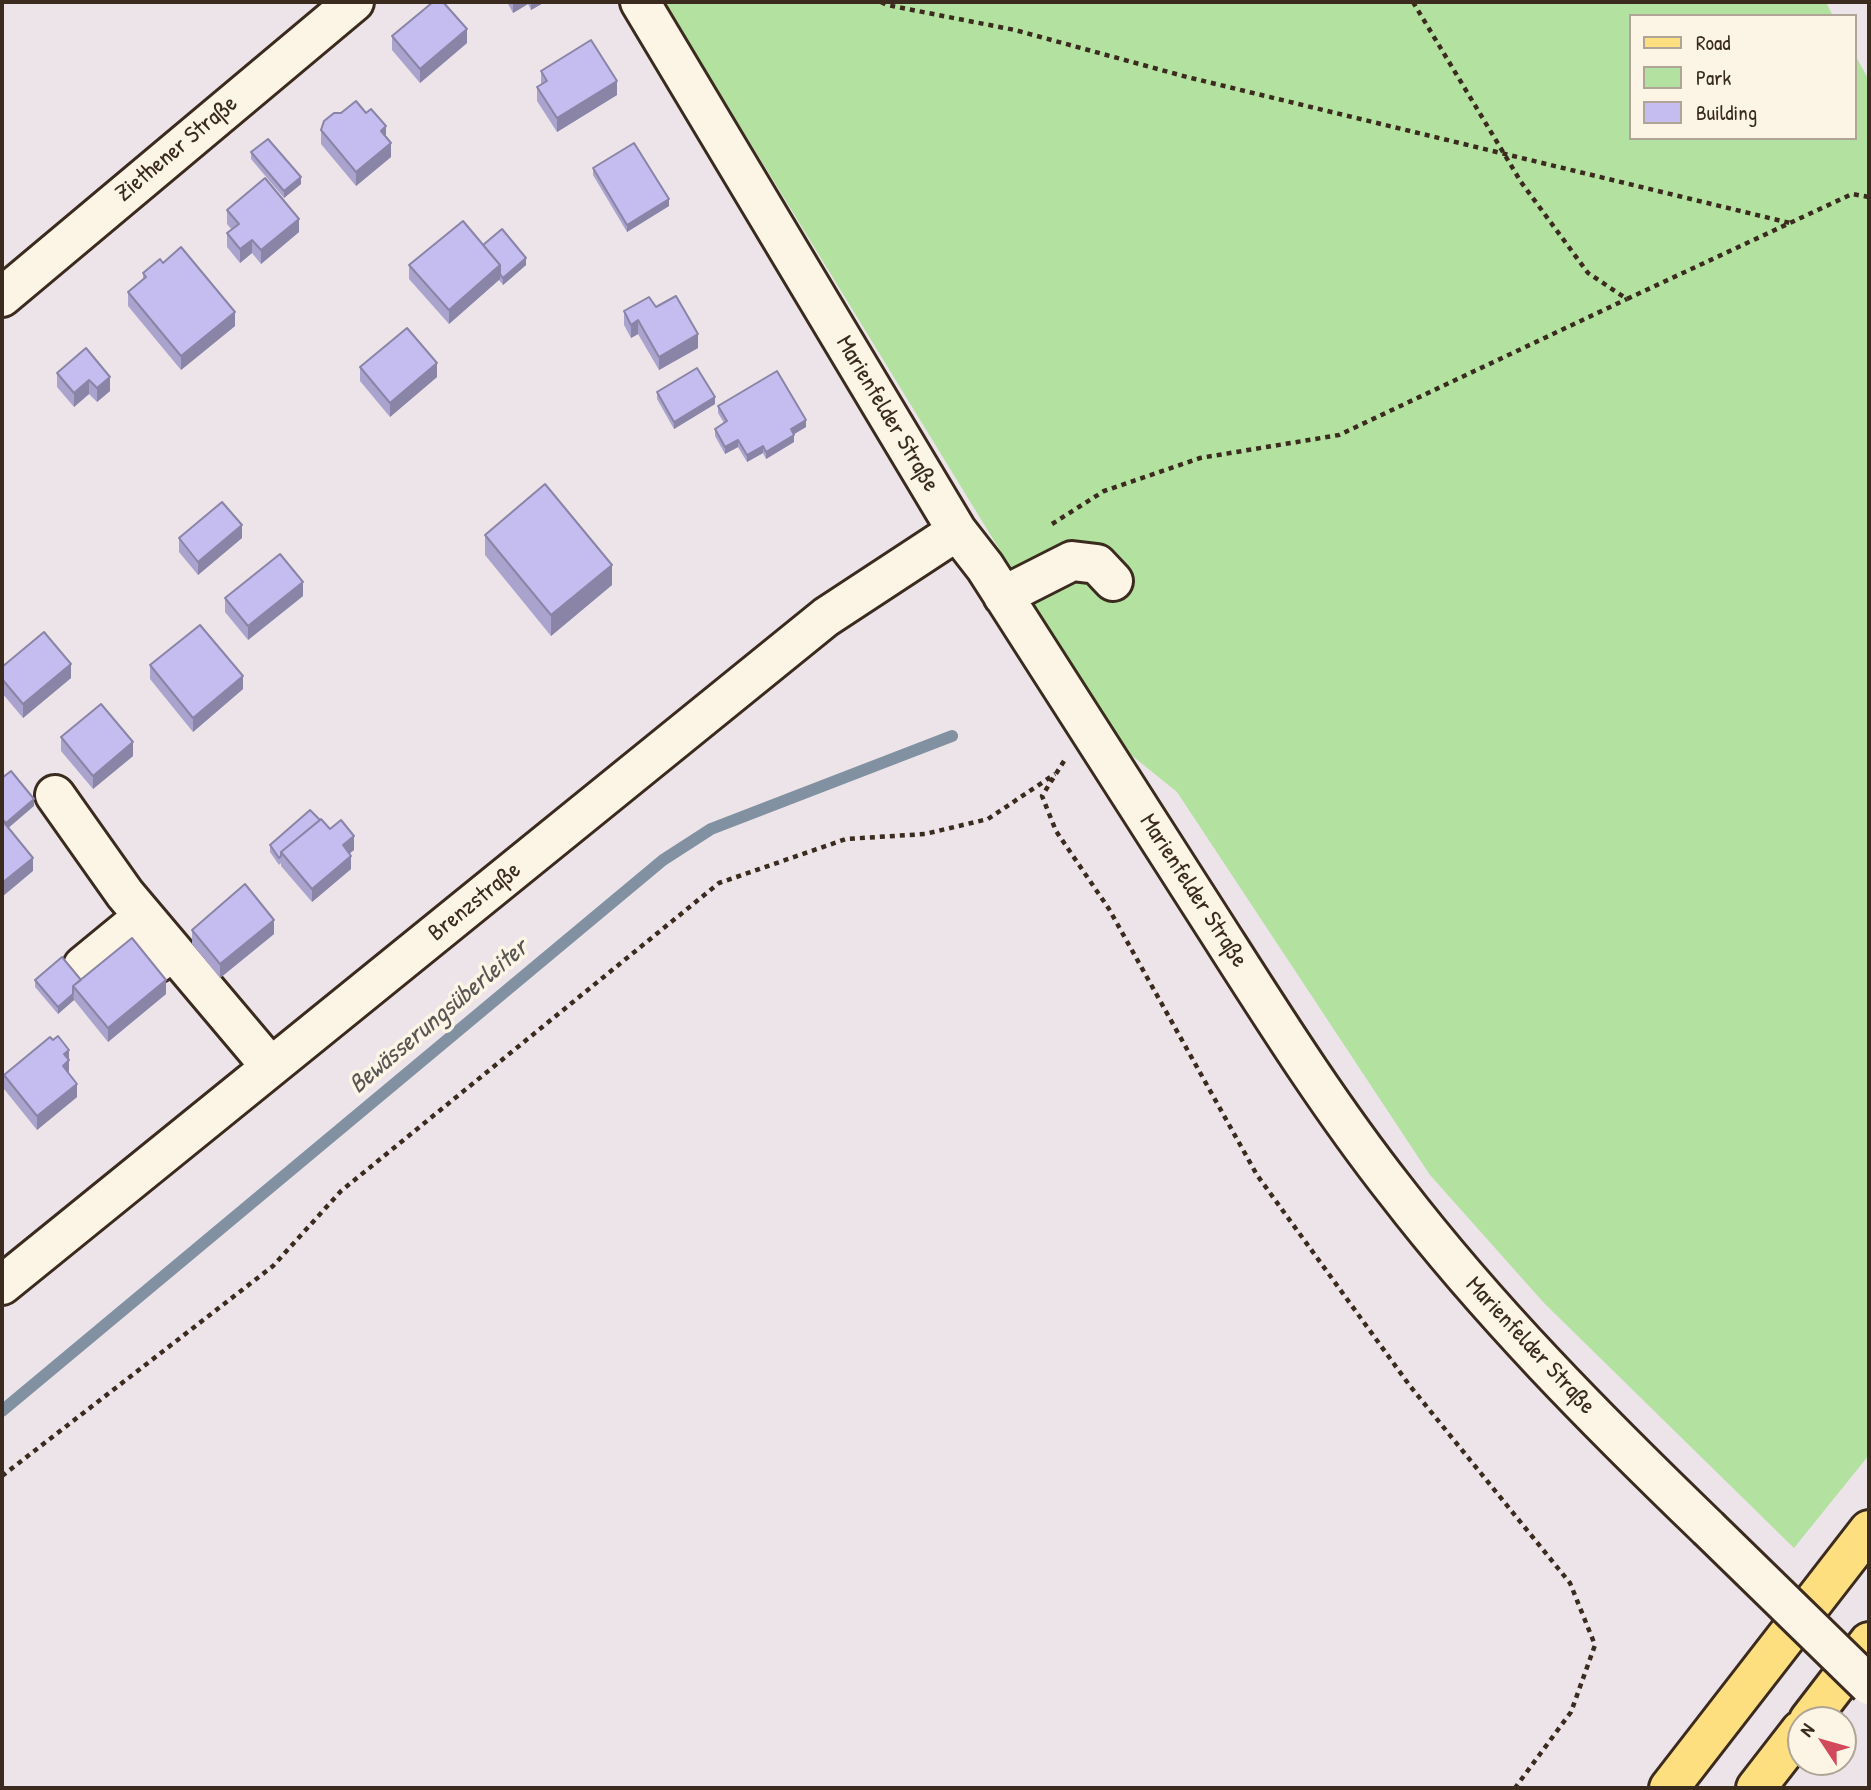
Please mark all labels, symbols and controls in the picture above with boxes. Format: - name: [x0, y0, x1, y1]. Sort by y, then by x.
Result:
- legend: [1630, 14, 1857, 140]
- text: Road: [1696, 28, 1730, 57]
- text: Park: [1696, 63, 1731, 92]
- street label: Ziethener Straße: [110, 90, 244, 208]
- text: Building: [1696, 98, 1757, 127]
- street label: Marienfelder Straße: [829, 331, 945, 497]
- street label: Marienfelder Straße: [1133, 809, 1253, 973]
- street label: Brenzstraße: [423, 856, 527, 948]
- water label: Bewässerungsüberleiter: [343, 933, 535, 1101]
- street label: Marienfelder Straße: [1459, 1271, 1601, 1421]
- north arrow: [1787, 1706, 1857, 1776]
- text: N: [1793, 1718, 1820, 1742]

